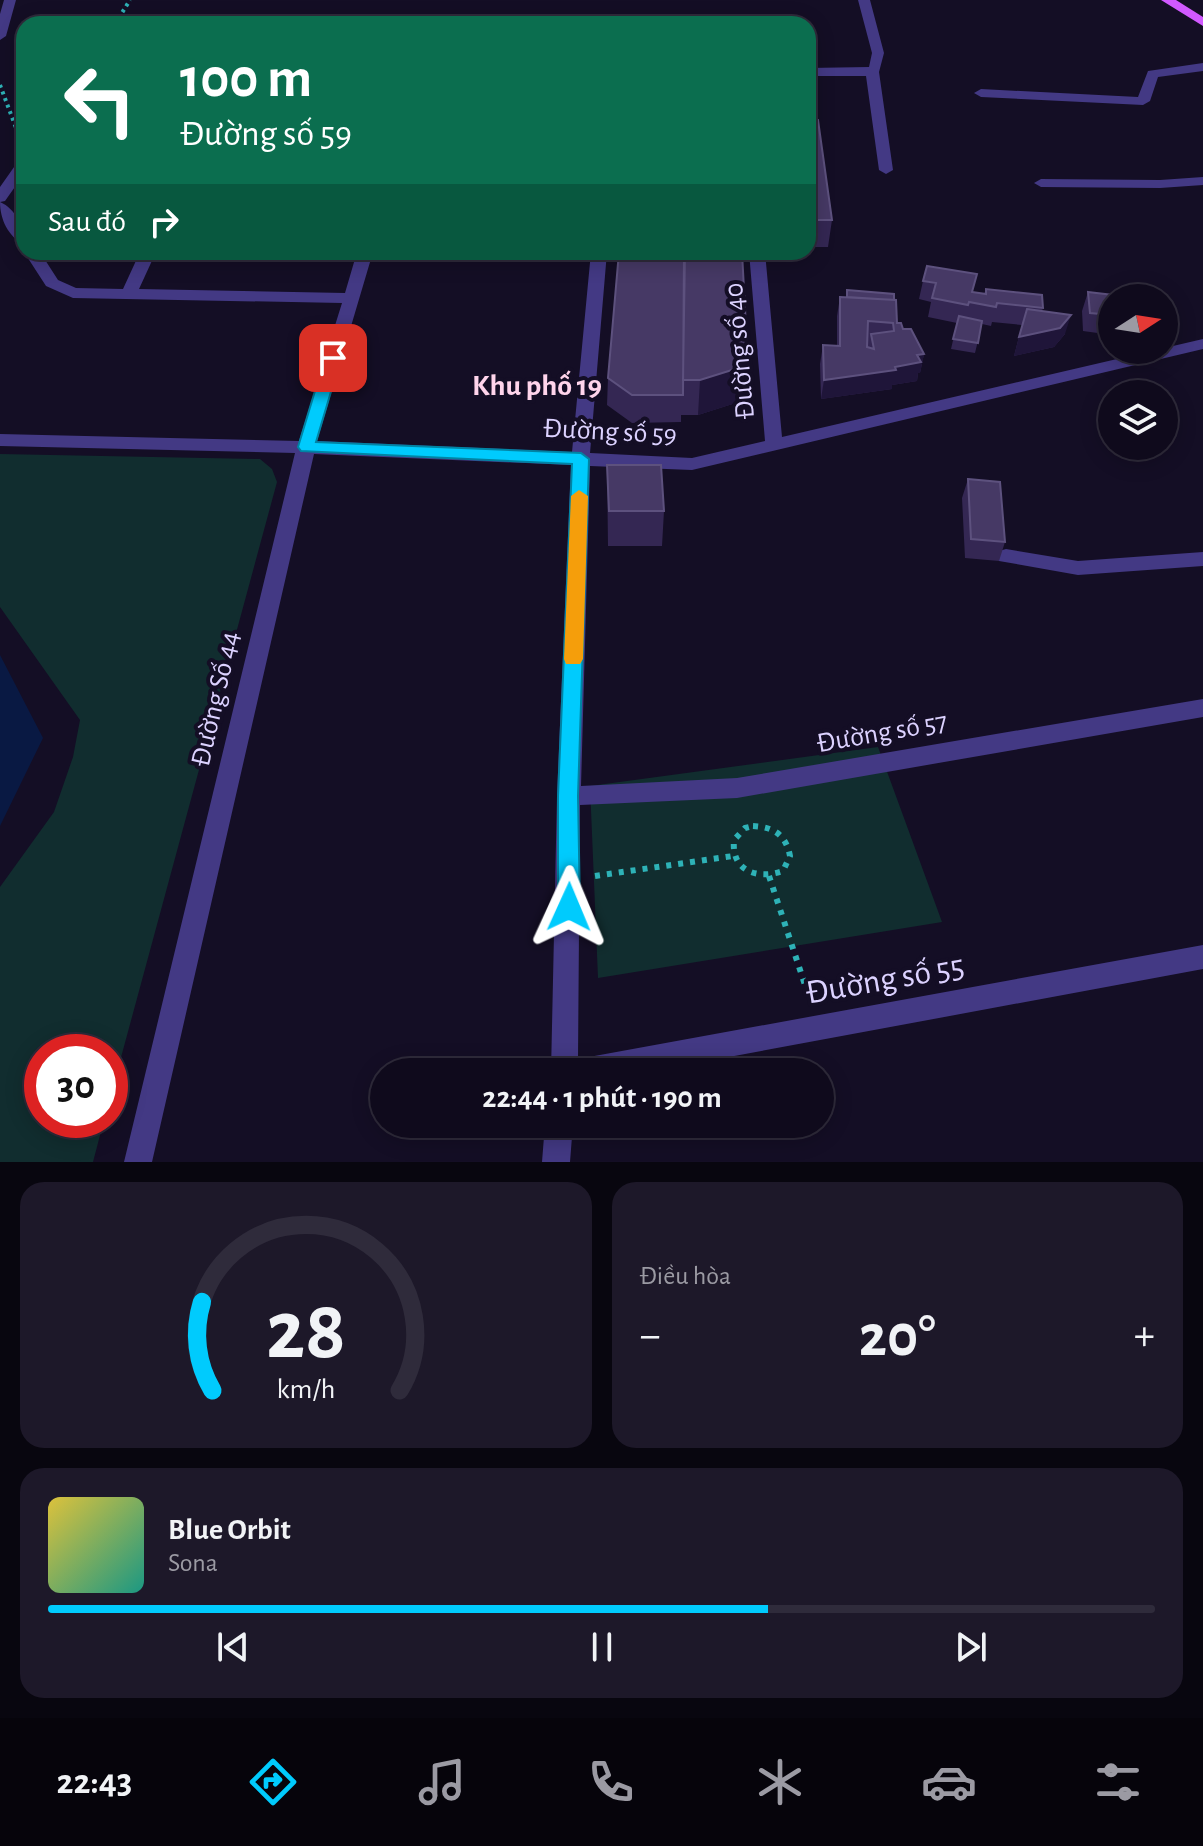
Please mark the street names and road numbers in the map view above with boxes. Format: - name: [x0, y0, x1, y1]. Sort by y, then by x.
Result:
- street label: Đường số 40: [720, 281, 760, 421]
- street label: Đường số 59: [542, 415, 678, 449]
- street label: Đường Số 44: [187, 629, 245, 769]
- street label: Đường số 57: [814, 708, 950, 758]
- street label: Đường số 55: [803, 949, 967, 1011]

